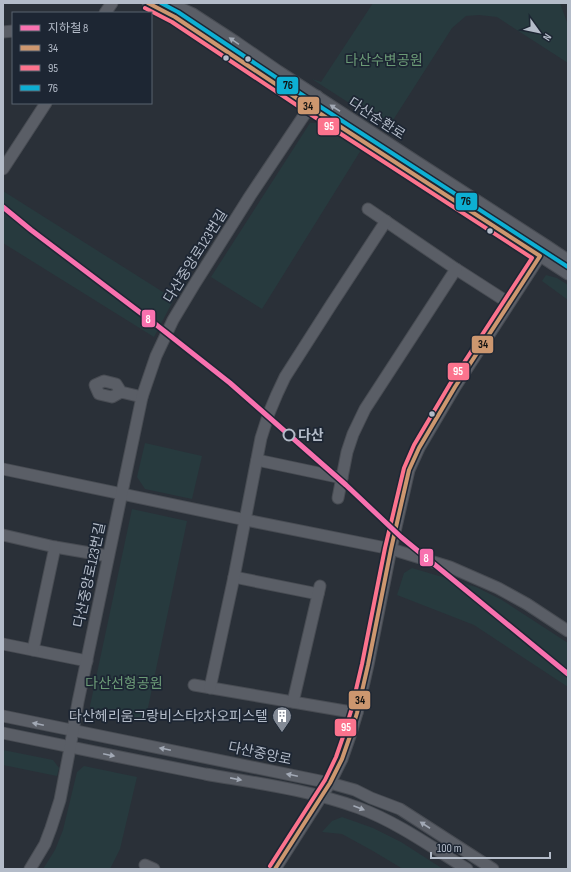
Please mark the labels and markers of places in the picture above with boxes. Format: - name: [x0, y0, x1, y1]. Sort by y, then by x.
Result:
- unlabelled marker: [221, 53, 231, 63]
- unlabelled marker: [243, 54, 253, 64]
- unlabelled marker: [485, 226, 495, 236]
- unlabelled marker: [427, 409, 437, 419]
- place label: 다산: [298, 427, 324, 444]
- marker: 다산: [282, 428, 296, 442]
- building icon: 다산헤리움그랑비스타2차오피스텔: [271, 705, 293, 733]
- place label: 다산헤리움그랑비스타2차오피스텔: [69, 708, 268, 725]

